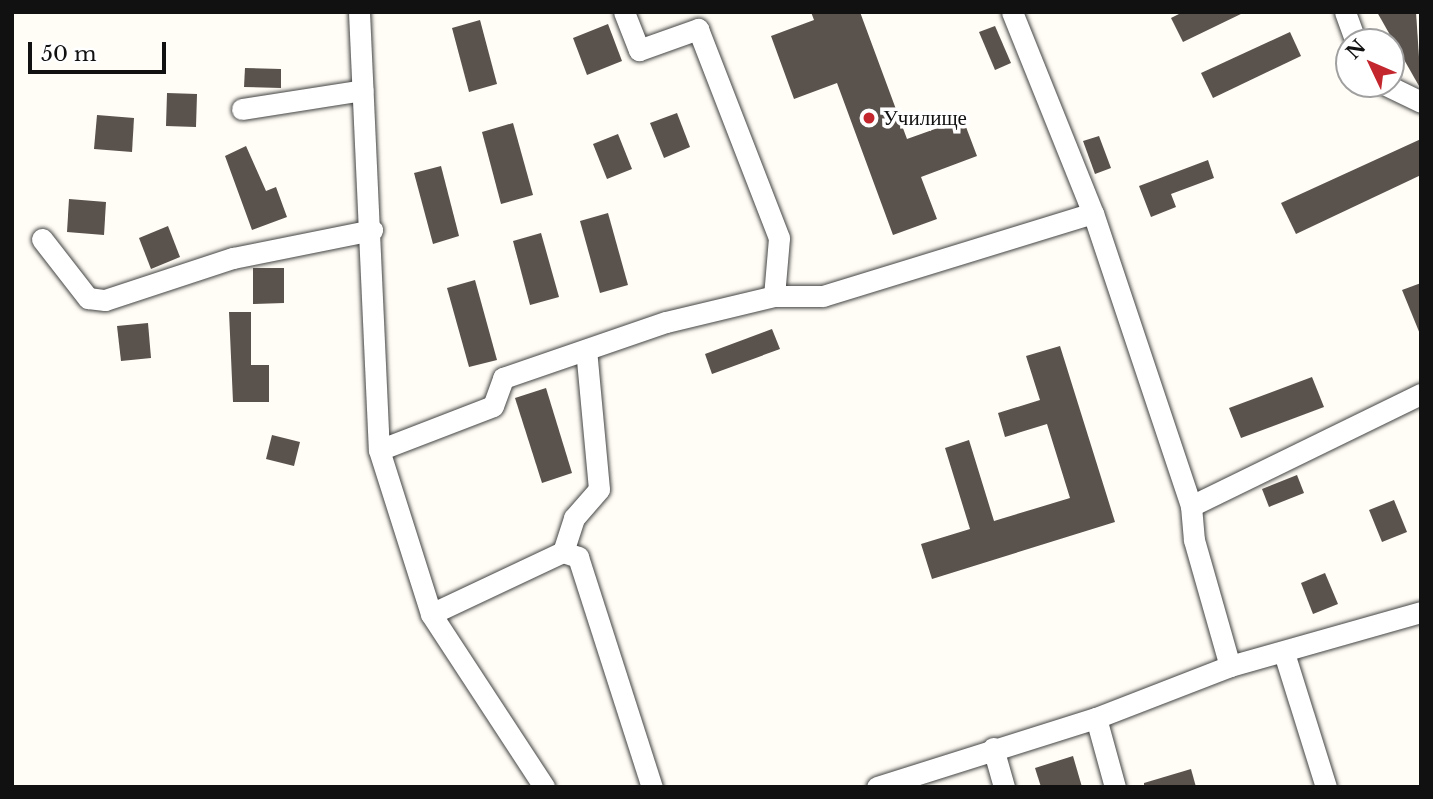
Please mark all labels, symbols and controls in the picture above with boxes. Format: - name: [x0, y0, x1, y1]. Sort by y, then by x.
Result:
- scale bar: [32, 28, 170, 72]
- north arrow: [1335, 28, 1405, 98]
- text: N: [1341, 35, 1370, 64]
- text: 50 m: [41, 41, 96, 67]
- place label: Училище: [883, 105, 967, 131]
- marker: Училище: [861, 110, 877, 126]

